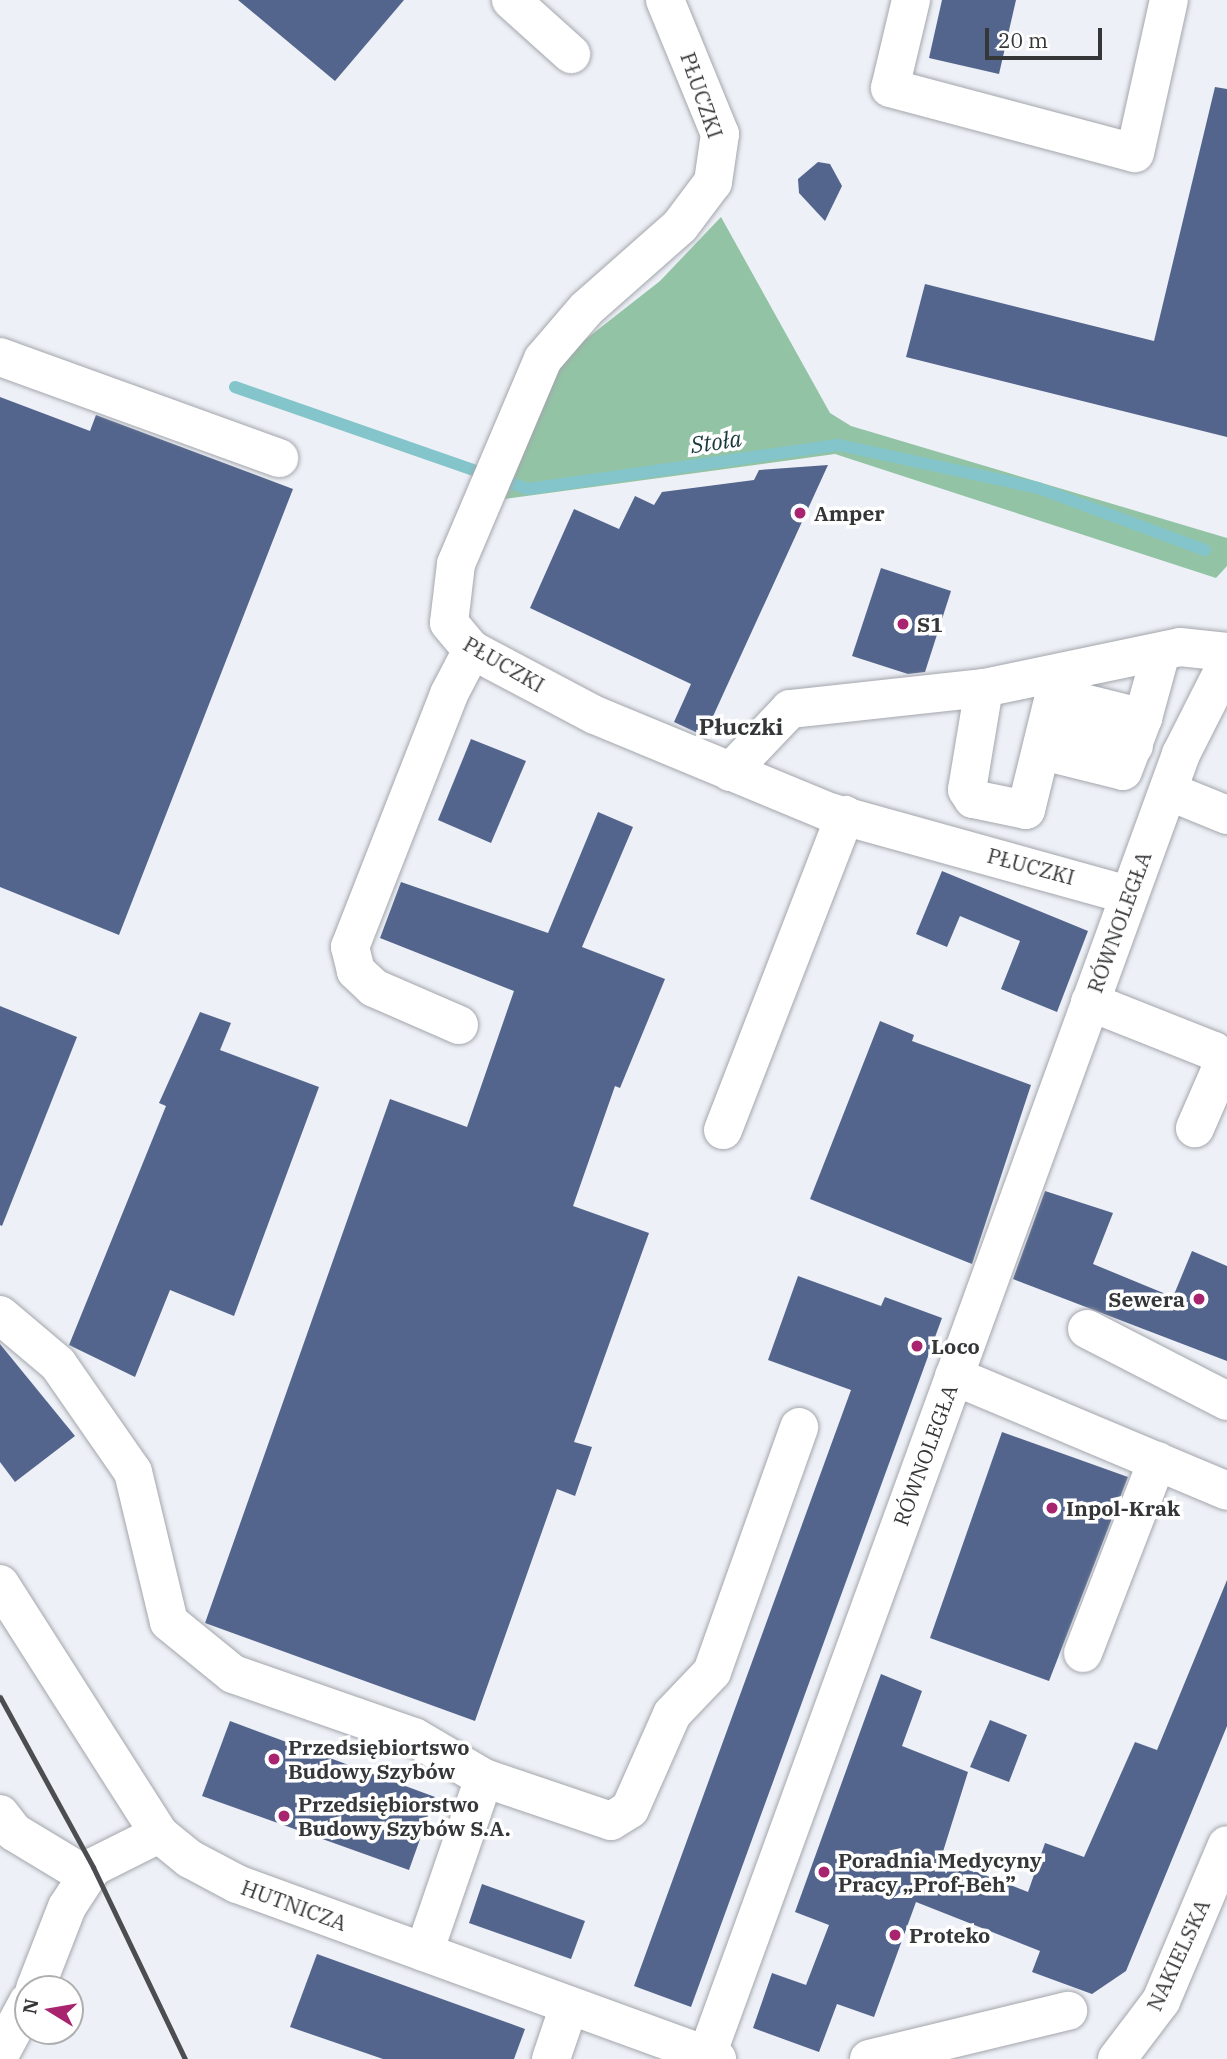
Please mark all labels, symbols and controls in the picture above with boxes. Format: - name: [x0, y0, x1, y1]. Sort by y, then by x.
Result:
- scale bar: [989, 14, 1106, 58]
- text: 20 m: [998, 26, 1048, 54]
- street label: PŁUCZKI: [676, 49, 728, 141]
- water label: Stoła: [689, 424, 743, 458]
- place label: Amper: [814, 500, 885, 526]
- marker: Amper: [792, 505, 808, 521]
- place label: S1: [917, 611, 943, 637]
- marker: S1: [895, 616, 911, 632]
- street label: PŁUCZKI: [459, 631, 549, 697]
- district label: Płuczki: [699, 712, 783, 740]
- street label: PŁUCZKI: [985, 842, 1077, 890]
- street label: RÓWNOLEGŁA: [1082, 848, 1156, 996]
- place label: Sewera: [1108, 1286, 1185, 1312]
- marker: Sewera: [1191, 1291, 1207, 1307]
- place label: Loco: [931, 1333, 980, 1359]
- marker: Loco: [909, 1338, 925, 1354]
- street label: RÓWNOLEGŁA: [888, 1381, 962, 1529]
- place label: Inpol-Krak: [1066, 1495, 1180, 1521]
- marker: Inpol-Krak: [1044, 1500, 1060, 1516]
- place label: Przedsiębiortswo Budowy Szybów: [288, 1734, 470, 1784]
- marker: Przedsiębiortswo Budowy Szybów: [266, 1751, 282, 1767]
- place label: Przedsiębiorstwo Budowy Szybów S.A.: [298, 1791, 511, 1841]
- marker: Przedsiębiorstwo Budowy Szybów S.A.: [276, 1808, 292, 1824]
- place label: Poradnia Medycyny Pracy „Prof-Beh”: [838, 1847, 1042, 1897]
- marker: Poradnia Medycyny Pracy „Prof-Beh”: [816, 1864, 832, 1880]
- street label: HUTNICZA: [238, 1874, 350, 1936]
- street label: NAKIELSKA: [1141, 1895, 1215, 2015]
- place label: Proteko: [909, 1922, 990, 1948]
- marker: Proteko: [887, 1927, 903, 1943]
- north arrow: [14, 1975, 84, 2045]
- text: N: [17, 1997, 44, 2016]

